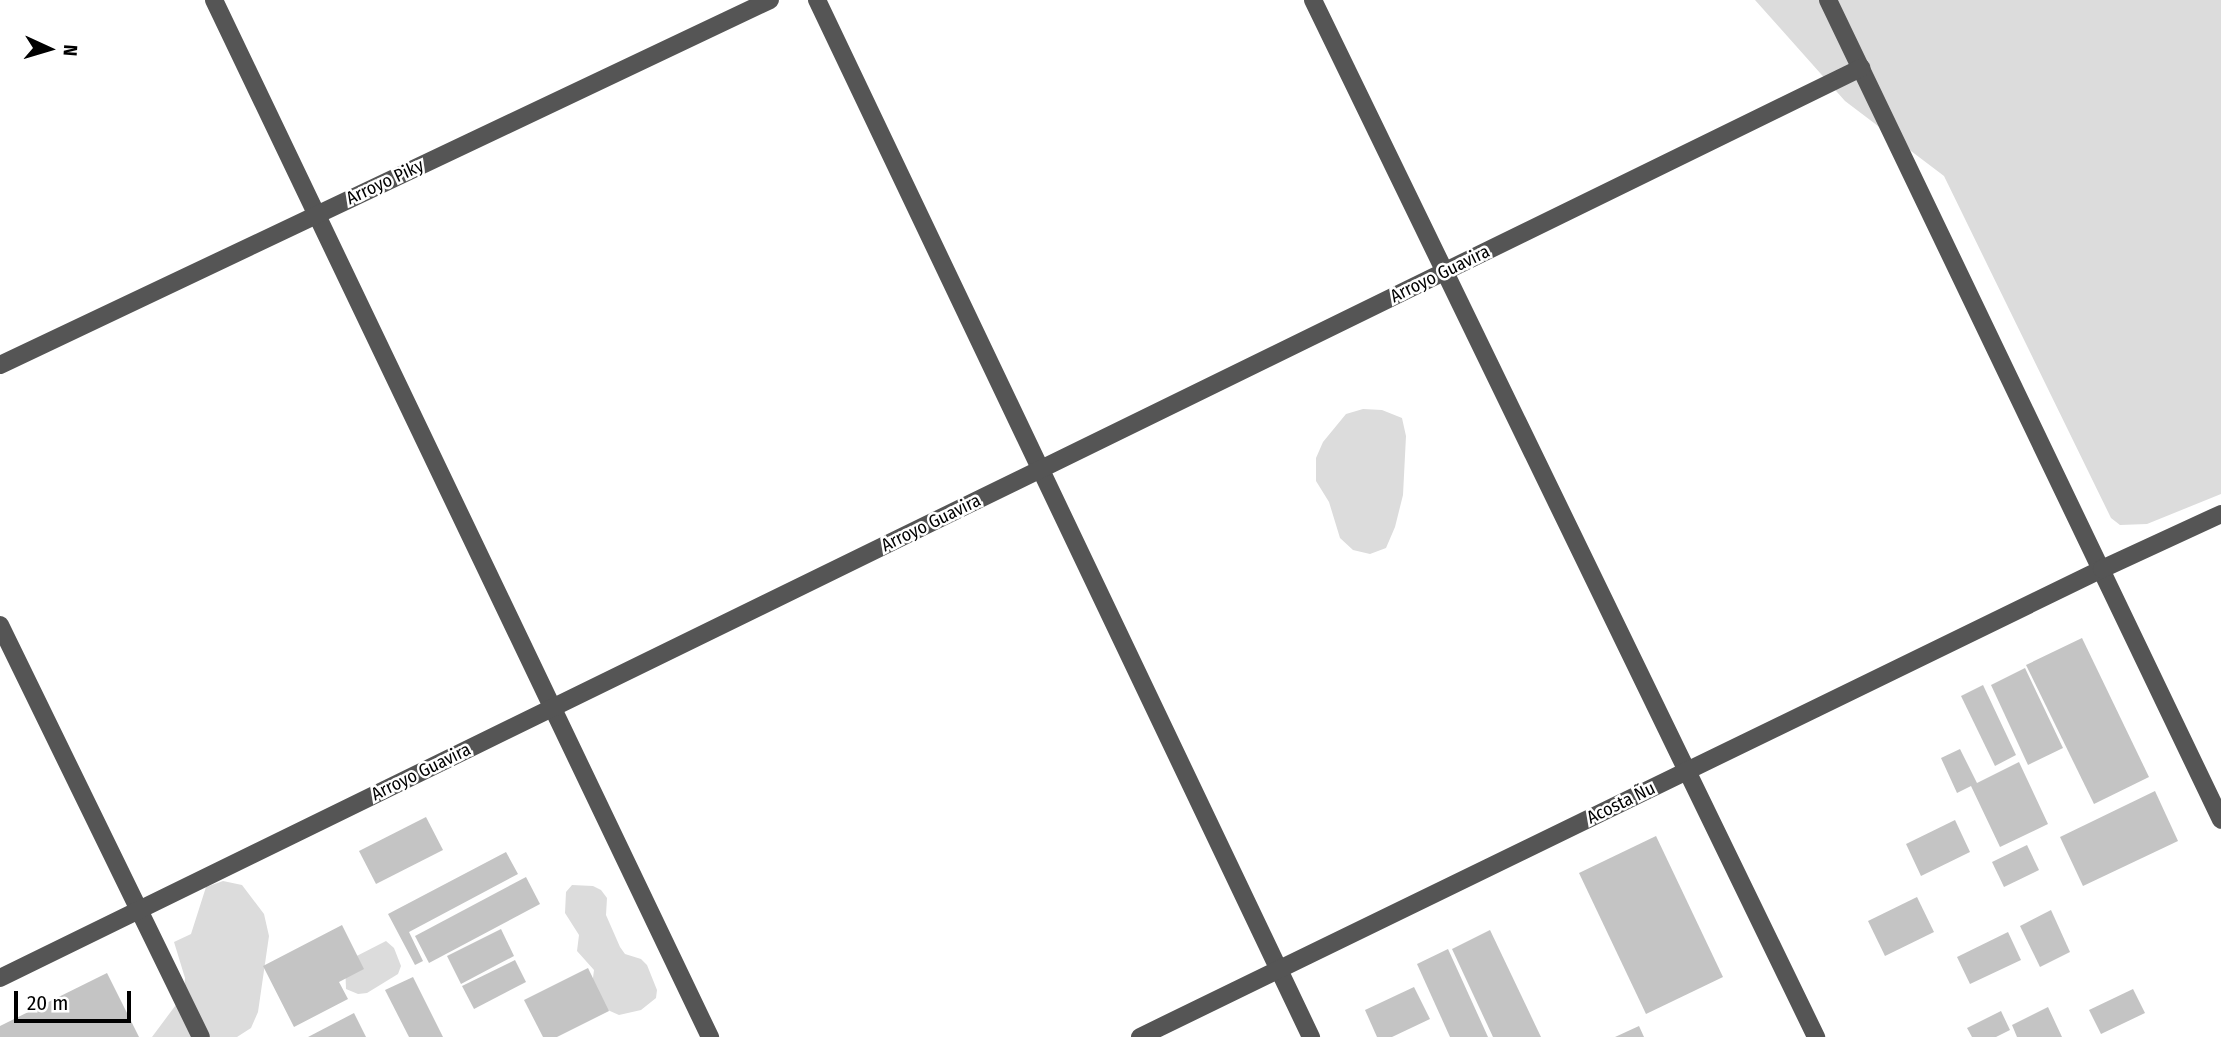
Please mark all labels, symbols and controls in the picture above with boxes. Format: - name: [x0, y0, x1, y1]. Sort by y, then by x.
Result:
- north arrow: [14, 14, 84, 84]
- text: N: [59, 44, 82, 57]
- street label: Arroyo Piky: [343, 155, 427, 209]
- street label: Arroyo Guavira: [1387, 241, 1493, 307]
- street label: Arroyo Guavira: [878, 490, 984, 556]
- street label: Arroyo Guavira: [368, 739, 474, 805]
- street label: Acosta Ñu: [1583, 777, 1659, 829]
- scale bar: [18, 978, 135, 1022]
- text: 20 m: [27, 990, 68, 1016]

